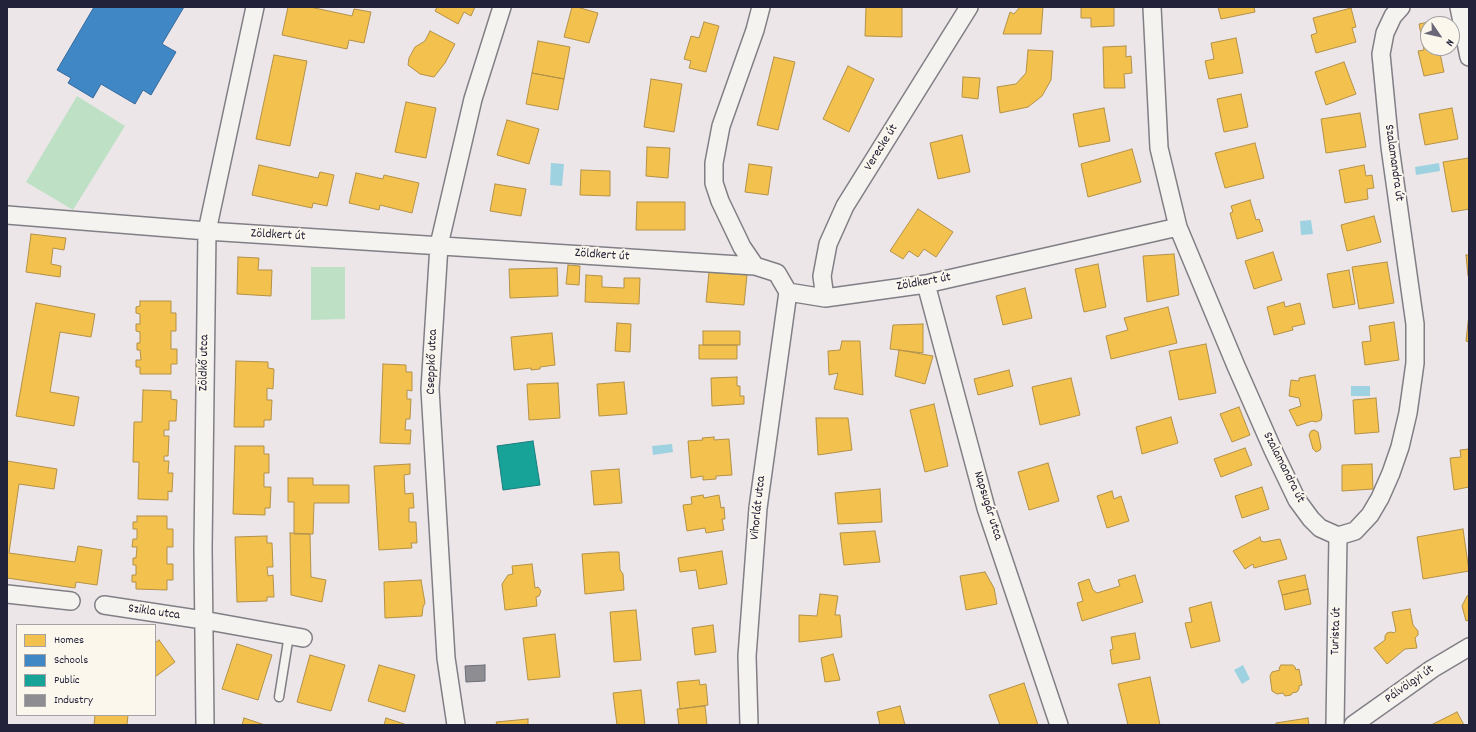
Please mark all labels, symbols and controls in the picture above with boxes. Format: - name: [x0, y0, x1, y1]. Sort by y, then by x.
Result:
- north arrow: [1420, 16, 1460, 56]
- text: N: [1441, 35, 1457, 49]
- street label: Verecke út: [862, 122, 902, 174]
- street label: Szalamandra út: [1380, 124, 1406, 202]
- street label: Zöldkert út: [250, 227, 306, 245]
- street label: Zöldkert út: [574, 246, 630, 266]
- street label: Zöldkert út: [896, 271, 952, 295]
- street label: Cseppkő utca: [424, 329, 442, 395]
- street label: Zöldkő utca: [197, 335, 213, 391]
- street label: Szalamandra út: [1258, 430, 1308, 506]
- street label: Napsugár utca: [969, 470, 1005, 542]
- street label: Vihorlát utca: [748, 475, 770, 541]
- street label: Szikla utca: [127, 602, 181, 624]
- street label: Turista út: [1328, 607, 1346, 655]
- legend: [16, 624, 156, 716]
- text: Homes: [54, 632, 84, 649]
- text: Schools: [54, 652, 88, 669]
- street label: Pálvölgyi út: [1382, 662, 1438, 708]
- text: Public: [54, 672, 80, 689]
- text: Industry: [54, 692, 93, 709]

